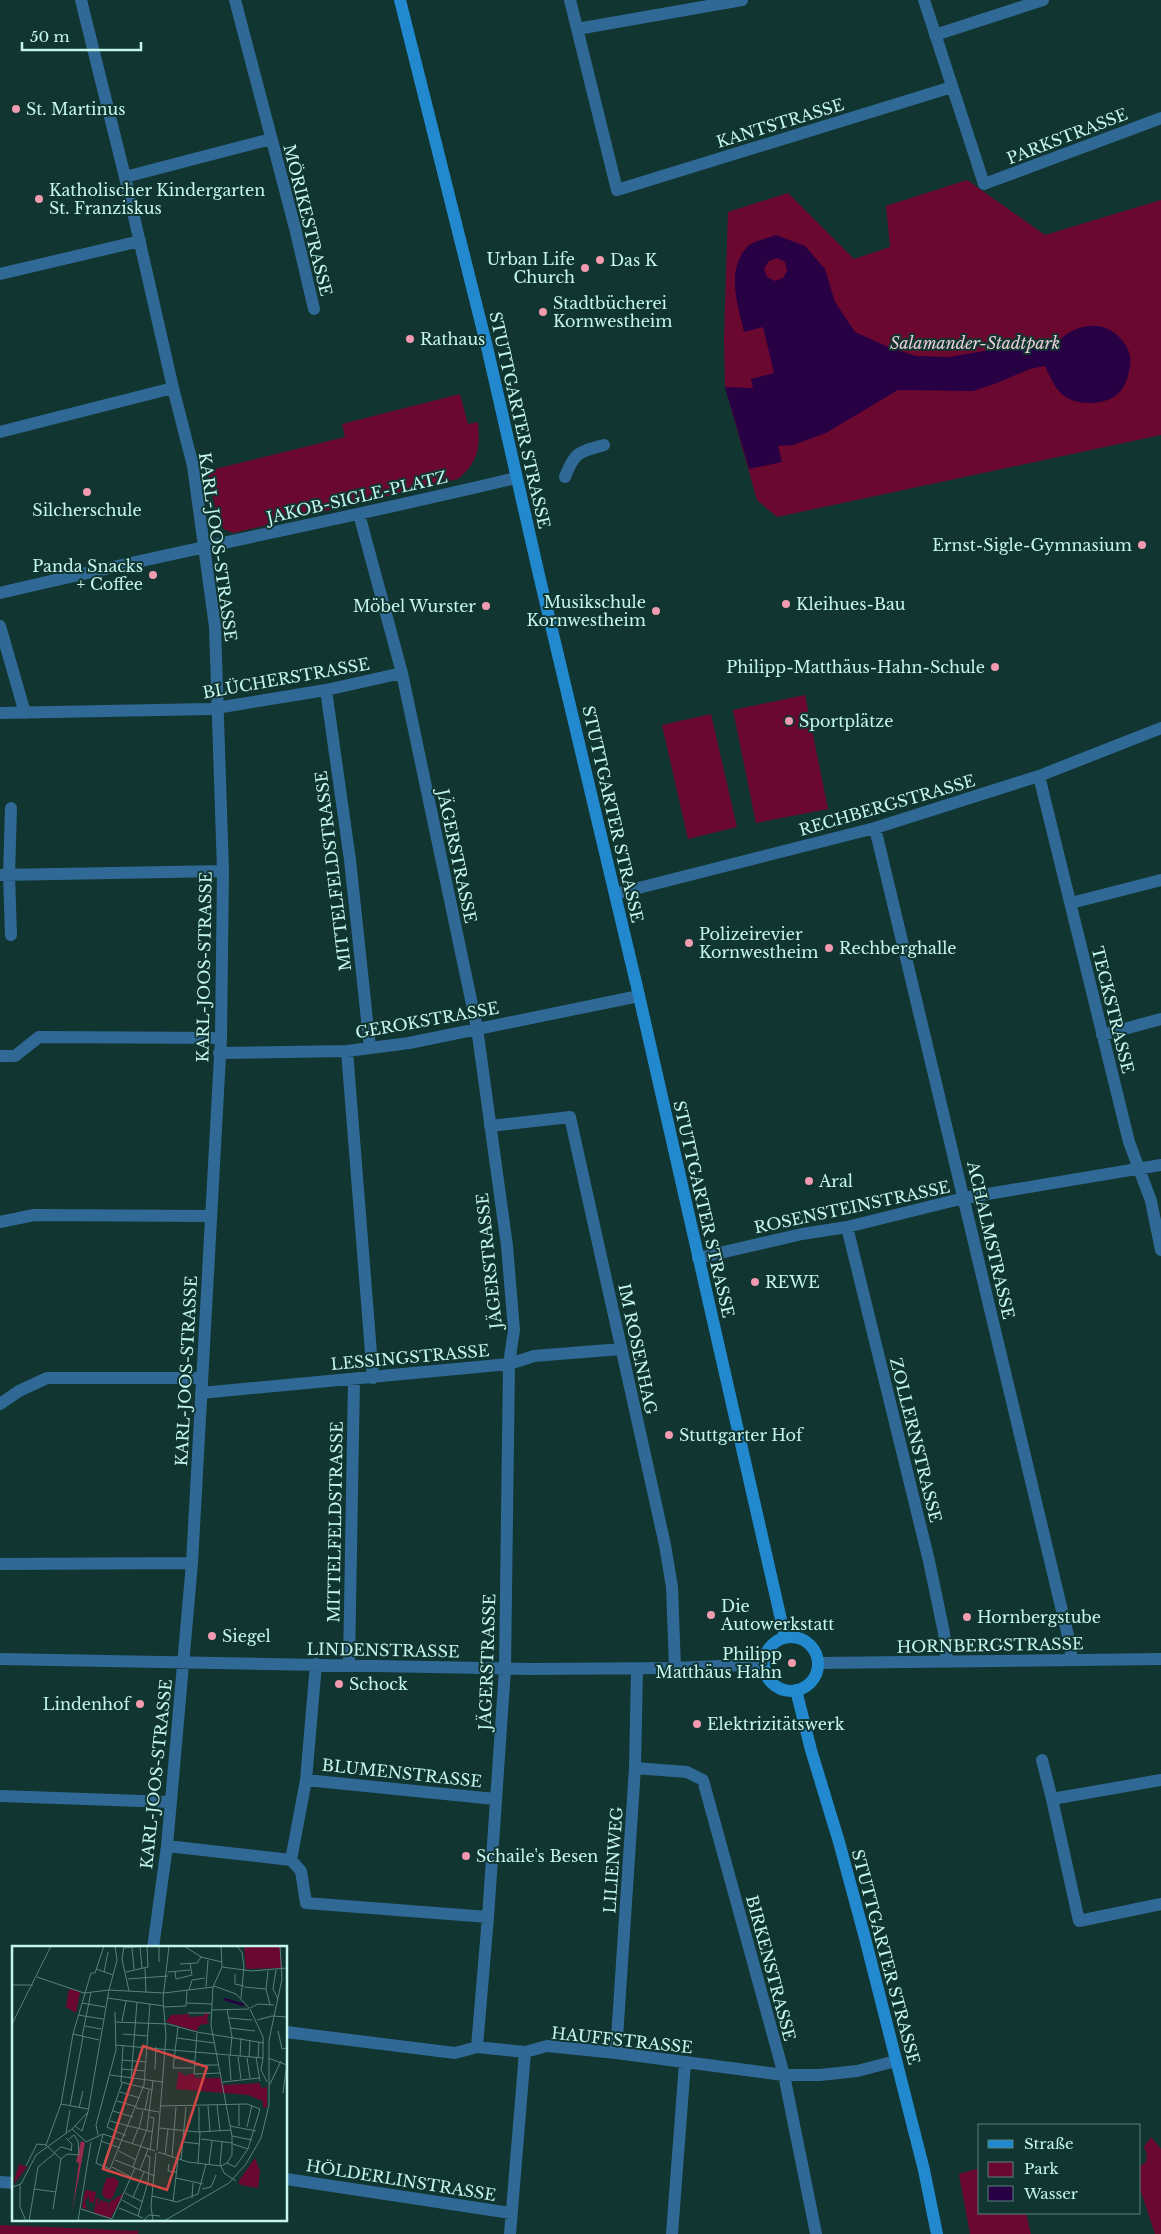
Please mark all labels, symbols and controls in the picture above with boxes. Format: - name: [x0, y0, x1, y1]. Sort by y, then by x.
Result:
- scale bar: [22, 20, 141, 52]
- text: 50 m: [30, 27, 70, 46]
- street label: KANTSTRASSE: [714, 94, 846, 152]
- place label: St. Martinus: [26, 99, 126, 119]
- marker: St. Martinus: [10, 103, 22, 115]
- street label: PARKSTRASSE: [1004, 104, 1130, 168]
- street label: MÖRIKESTRASSE: [279, 142, 337, 298]
- place label: Katholischer Kindergarten St. Franziskus: [49, 180, 265, 218]
- marker: Katholischer Kindergarten St. Franziskus: [33, 193, 45, 205]
- place label: Urban Life Church: [486, 249, 575, 287]
- place label: Das K: [610, 250, 658, 270]
- marker: Das K: [594, 254, 606, 266]
- marker: Urban Life Church: [579, 262, 591, 274]
- place label: Stadtbücherei Kornwestheim: [553, 293, 672, 331]
- marker: Stadtbücherei Kornwestheim: [537, 306, 549, 318]
- street label: STUTTGARTER STRASSE: [485, 310, 555, 530]
- place label: Rathaus: [420, 329, 485, 349]
- marker: Rathaus: [404, 333, 416, 345]
- park label: Salamander-Stadtpark: [890, 333, 1060, 353]
- street label: KARL-JOOS-STRASSE: [195, 451, 241, 643]
- street label: JAKOB-SIGLE-PLATZ: [263, 466, 449, 528]
- marker: Silcherschule: [81, 486, 93, 498]
- place label: Silcherschule: [32, 500, 142, 520]
- place label: Ernst-Sigle-Gymnasium: [932, 535, 1132, 555]
- marker: Ernst-Sigle-Gymnasium: [1136, 539, 1148, 551]
- place label: Panda Snacks + Coffee: [32, 556, 143, 594]
- marker: Panda Snacks + Coffee: [147, 569, 159, 581]
- place label: Musikschule Kornwestheim: [527, 592, 646, 630]
- place label: Kleihues-Bau: [796, 594, 906, 614]
- place label: Möbel Wurster: [353, 596, 476, 616]
- marker: Kleihues-Bau: [780, 598, 792, 610]
- marker: Möbel Wurster: [480, 600, 492, 612]
- marker: Musikschule Kornwestheim: [650, 605, 662, 617]
- street label: BLÜCHERSTRASSE: [201, 653, 371, 703]
- place label: Philipp-Matthäus-Hahn-Schule: [726, 657, 985, 677]
- marker: Philipp-Matthäus-Hahn-Schule: [989, 661, 1001, 673]
- street label: STUTTGARTER STRASSE: [578, 704, 648, 924]
- place label: Sportplätze: [799, 711, 893, 731]
- marker: Sportplätze: [783, 715, 795, 727]
- street label: MITTELFELDSTRASSE: [311, 770, 355, 972]
- street label: RECHBERGSTRASSE: [797, 770, 977, 840]
- street label: JÄGERSTRASSE: [433, 785, 481, 925]
- street label: KARL-JOOS-STRASSE: [192, 871, 216, 1063]
- place label: Polizeirevier Kornwestheim: [699, 924, 818, 962]
- marker: Polizeirevier Kornwestheim: [683, 937, 695, 949]
- place label: Rechberghalle: [839, 938, 957, 958]
- marker: Rechberghalle: [823, 942, 835, 954]
- street label: TECKSTRASSE: [1088, 944, 1138, 1076]
- street label: GEROKSTRASSE: [354, 998, 500, 1042]
- street label: STUTTGARTER STRASSE: [669, 1099, 739, 1319]
- street label: ACHALMSTRASSE: [963, 1158, 1019, 1321]
- place label: Aral: [818, 1171, 853, 1191]
- marker: Aral: [803, 1175, 815, 1187]
- street label: ROSENSTEINSTRASSE: [752, 1176, 952, 1238]
- street label: JÄGERSTRASSE: [472, 1192, 506, 1332]
- place label: REWE: [765, 1272, 820, 1292]
- street label: KARL-JOOS-STRASSE: [171, 1275, 201, 1467]
- marker: REWE: [749, 1276, 761, 1288]
- street label: IM ROSENHAG: [614, 1282, 662, 1416]
- street label: LESSINGSTRASSE: [330, 1340, 490, 1374]
- street label: ZOLLERNSTRASSE: [886, 1355, 946, 1525]
- street label: MITTELFELDSTRASSE: [323, 1421, 347, 1623]
- place label: Stuttgarter Hof: [679, 1425, 805, 1445]
- marker: Stuttgarter Hof: [663, 1429, 675, 1441]
- street label: JÄGERSTRASSE: [475, 1593, 499, 1733]
- place label: Die Autowerkstatt: [720, 1596, 834, 1634]
- place label: Hornbergstube: [977, 1607, 1101, 1627]
- marker: Die Autowerkstatt: [705, 1609, 717, 1621]
- marker: Hornbergstube: [961, 1611, 973, 1623]
- place label: Siegel: [222, 1626, 271, 1646]
- marker: Siegel: [206, 1630, 218, 1642]
- street label: HORNBERGSTRASSE: [896, 1633, 1084, 1657]
- street label: LINDENSTRASSE: [306, 1639, 460, 1661]
- place label: Philipp Matthäus Hahn: [655, 1644, 782, 1682]
- marker: Philipp Matthäus Hahn: [786, 1657, 798, 1669]
- place label: Schock: [349, 1674, 408, 1694]
- street label: KARL-JOOS-STRASSE: [136, 1678, 176, 1870]
- marker: Schock: [333, 1678, 345, 1690]
- place label: Lindenhof: [43, 1694, 132, 1714]
- marker: Lindenhof: [134, 1698, 146, 1710]
- place label: Elektrizitätswerk: [707, 1714, 845, 1734]
- marker: Elektrizitätswerk: [691, 1718, 703, 1730]
- street label: BLUMENSTRASSE: [321, 1755, 483, 1791]
- street label: LILIENWEG: [599, 1806, 627, 1914]
- place label: Schaile's Besen: [476, 1846, 598, 1866]
- street label: STUTTGARTER STRASSE: [848, 1847, 924, 2067]
- marker: Schaile's Besen: [460, 1850, 472, 1862]
- street label: BIRKENSTRASSE: [742, 1893, 800, 2043]
- inset map: [12, 1946, 288, 2222]
- street label: HAUFFSTRASSE: [550, 2023, 694, 2057]
- legend: [978, 2124, 1141, 2214]
- text: Straße: [1024, 2134, 1074, 2153]
- street label: HÖLDERLINSTRASSE: [305, 2155, 497, 2205]
- text: Park: [1024, 2159, 1060, 2178]
- text: Wasser: [1023, 2184, 1079, 2203]

